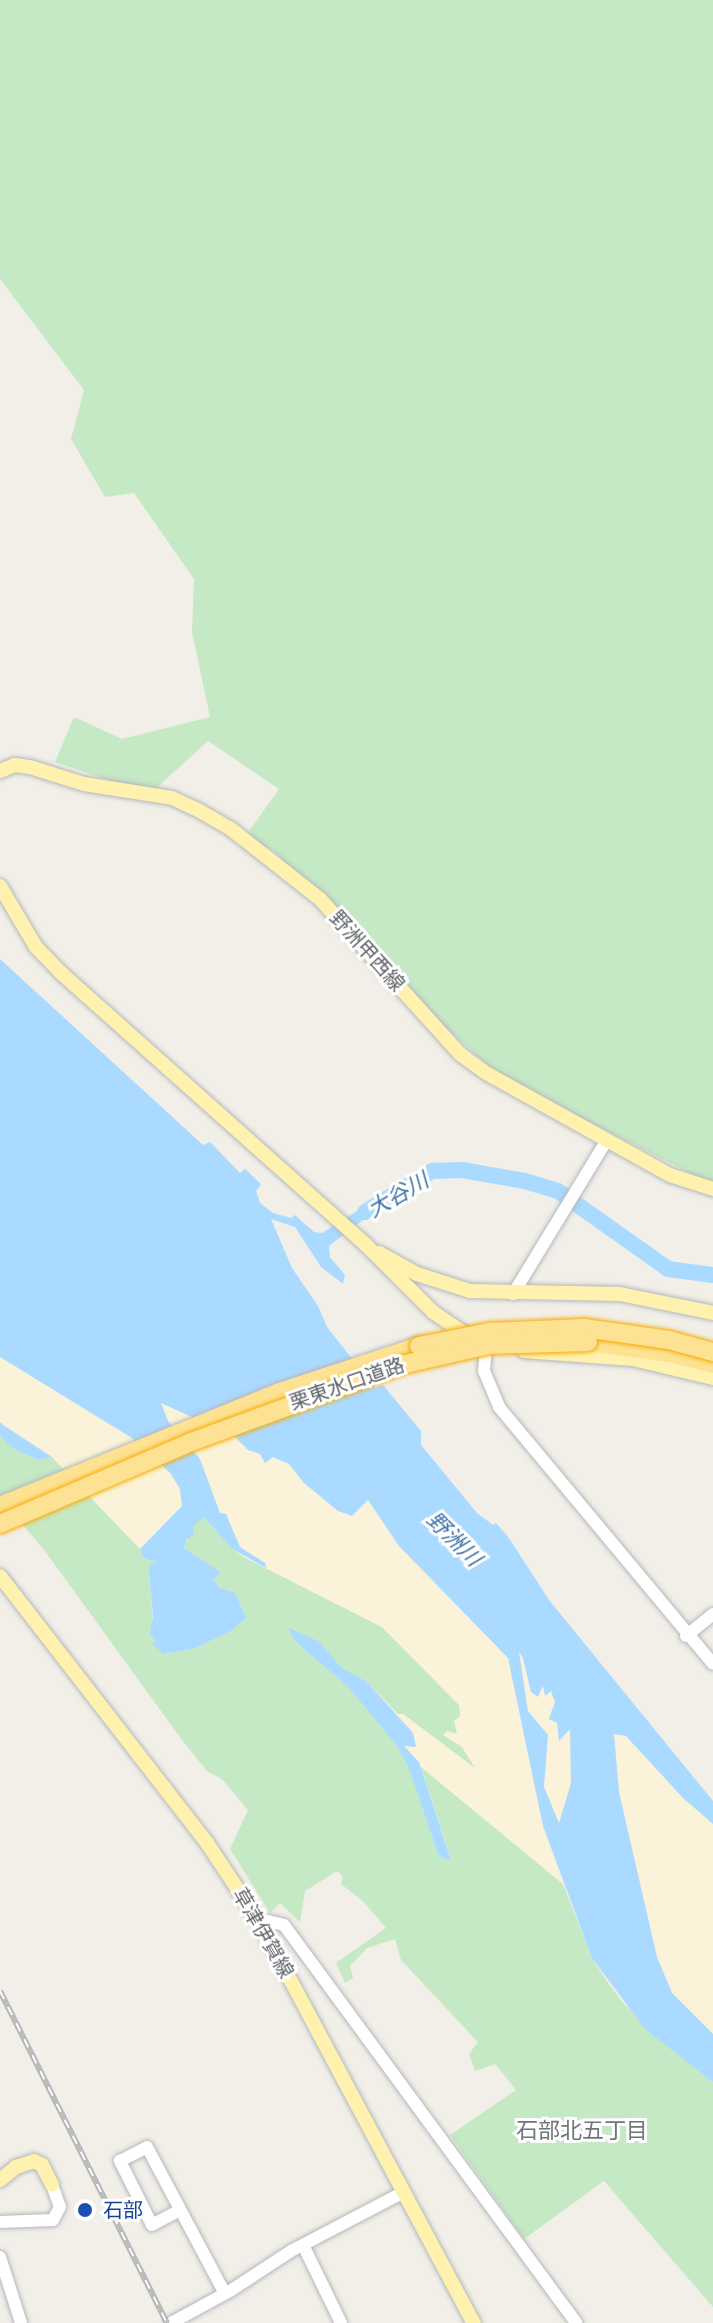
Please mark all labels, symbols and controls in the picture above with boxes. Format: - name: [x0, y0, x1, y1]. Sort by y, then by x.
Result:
- street label: 野洲甲西線: [325, 906, 409, 996]
- water label: 大谷川: [363, 1167, 433, 1223]
- street label: 栗東水口道路: [286, 1353, 408, 1415]
- water label: 野洲川: [421, 1506, 487, 1572]
- street label: 草津伊賀線: [228, 1884, 298, 1982]
- district label: 石部北五丁目: [516, 2118, 648, 2144]
- place label: 石部: [103, 2198, 143, 2222]
- marker: 石部: [74, 2199, 96, 2221]

